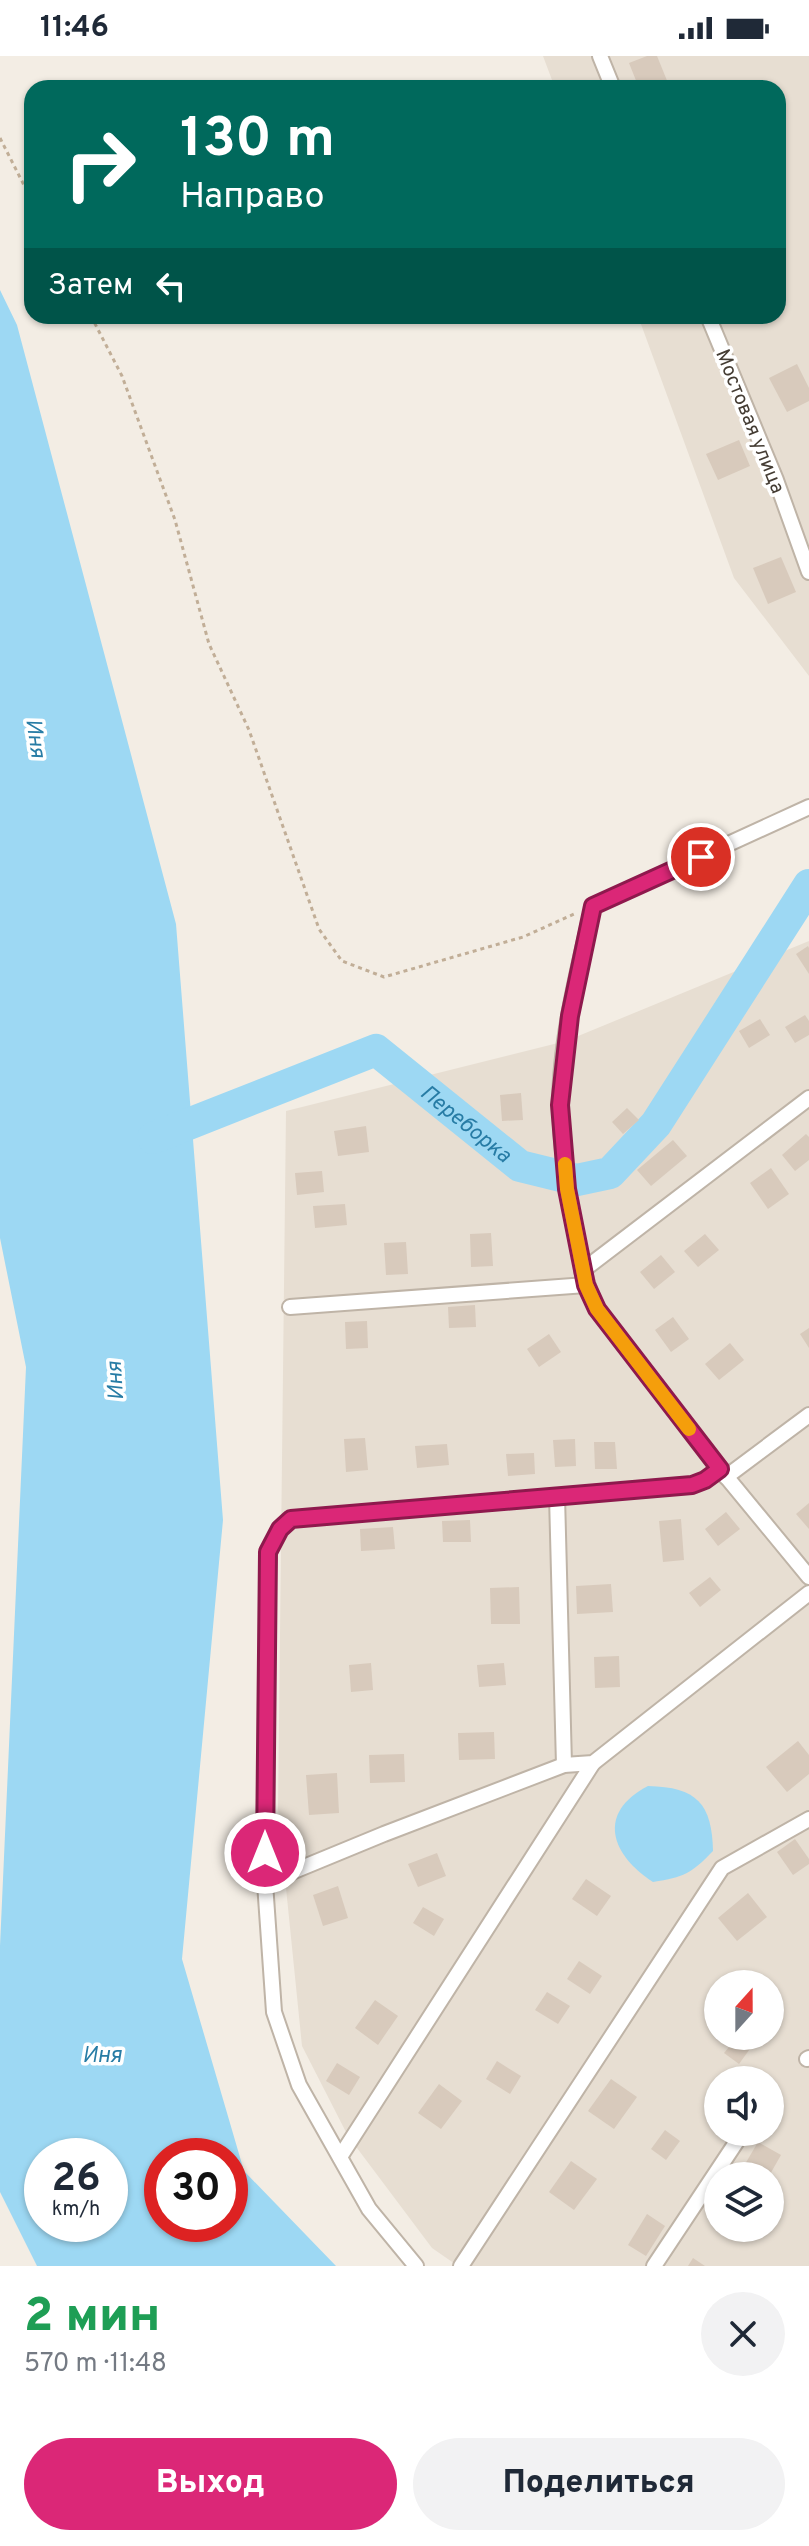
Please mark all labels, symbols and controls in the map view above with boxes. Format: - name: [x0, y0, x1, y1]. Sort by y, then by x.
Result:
- text: 11:46: [40, 10, 109, 47]
- text: 130 m: [180, 106, 335, 176]
- icon: right: [48, 112, 152, 216]
- text: Направо: [180, 175, 325, 221]
- icon: left: [149, 264, 193, 308]
- text: Затем: [48, 268, 133, 305]
- street label: Мостовая улица: [708, 346, 790, 498]
- water label: Иня: [18, 717, 51, 760]
- pin: [667, 823, 735, 891]
- icon: arrive: [679, 835, 723, 879]
- water label: Переборка: [414, 1080, 517, 1170]
- water label: Иня: [102, 1360, 131, 1401]
- position arrow: [223, 1811, 307, 1895]
- north arrow: [704, 1970, 784, 2050]
- map controls: [704, 1970, 784, 2242]
- water label: Иня: [82, 2043, 122, 2070]
- button: sound: [704, 2066, 784, 2146]
- speed limit sign: 30: [144, 2138, 248, 2242]
- text: 26: [51, 2155, 101, 2205]
- button: layers: [704, 2162, 784, 2242]
- text: km/h: [52, 2197, 100, 2223]
- text: 2 мин: [24, 2288, 160, 2348]
- button: close: [701, 2292, 785, 2376]
- text: 570 m · 11:48: [24, 2348, 167, 2381]
- button: Выход: [24, 2438, 397, 2530]
- button: Поделиться: [413, 2438, 785, 2530]

